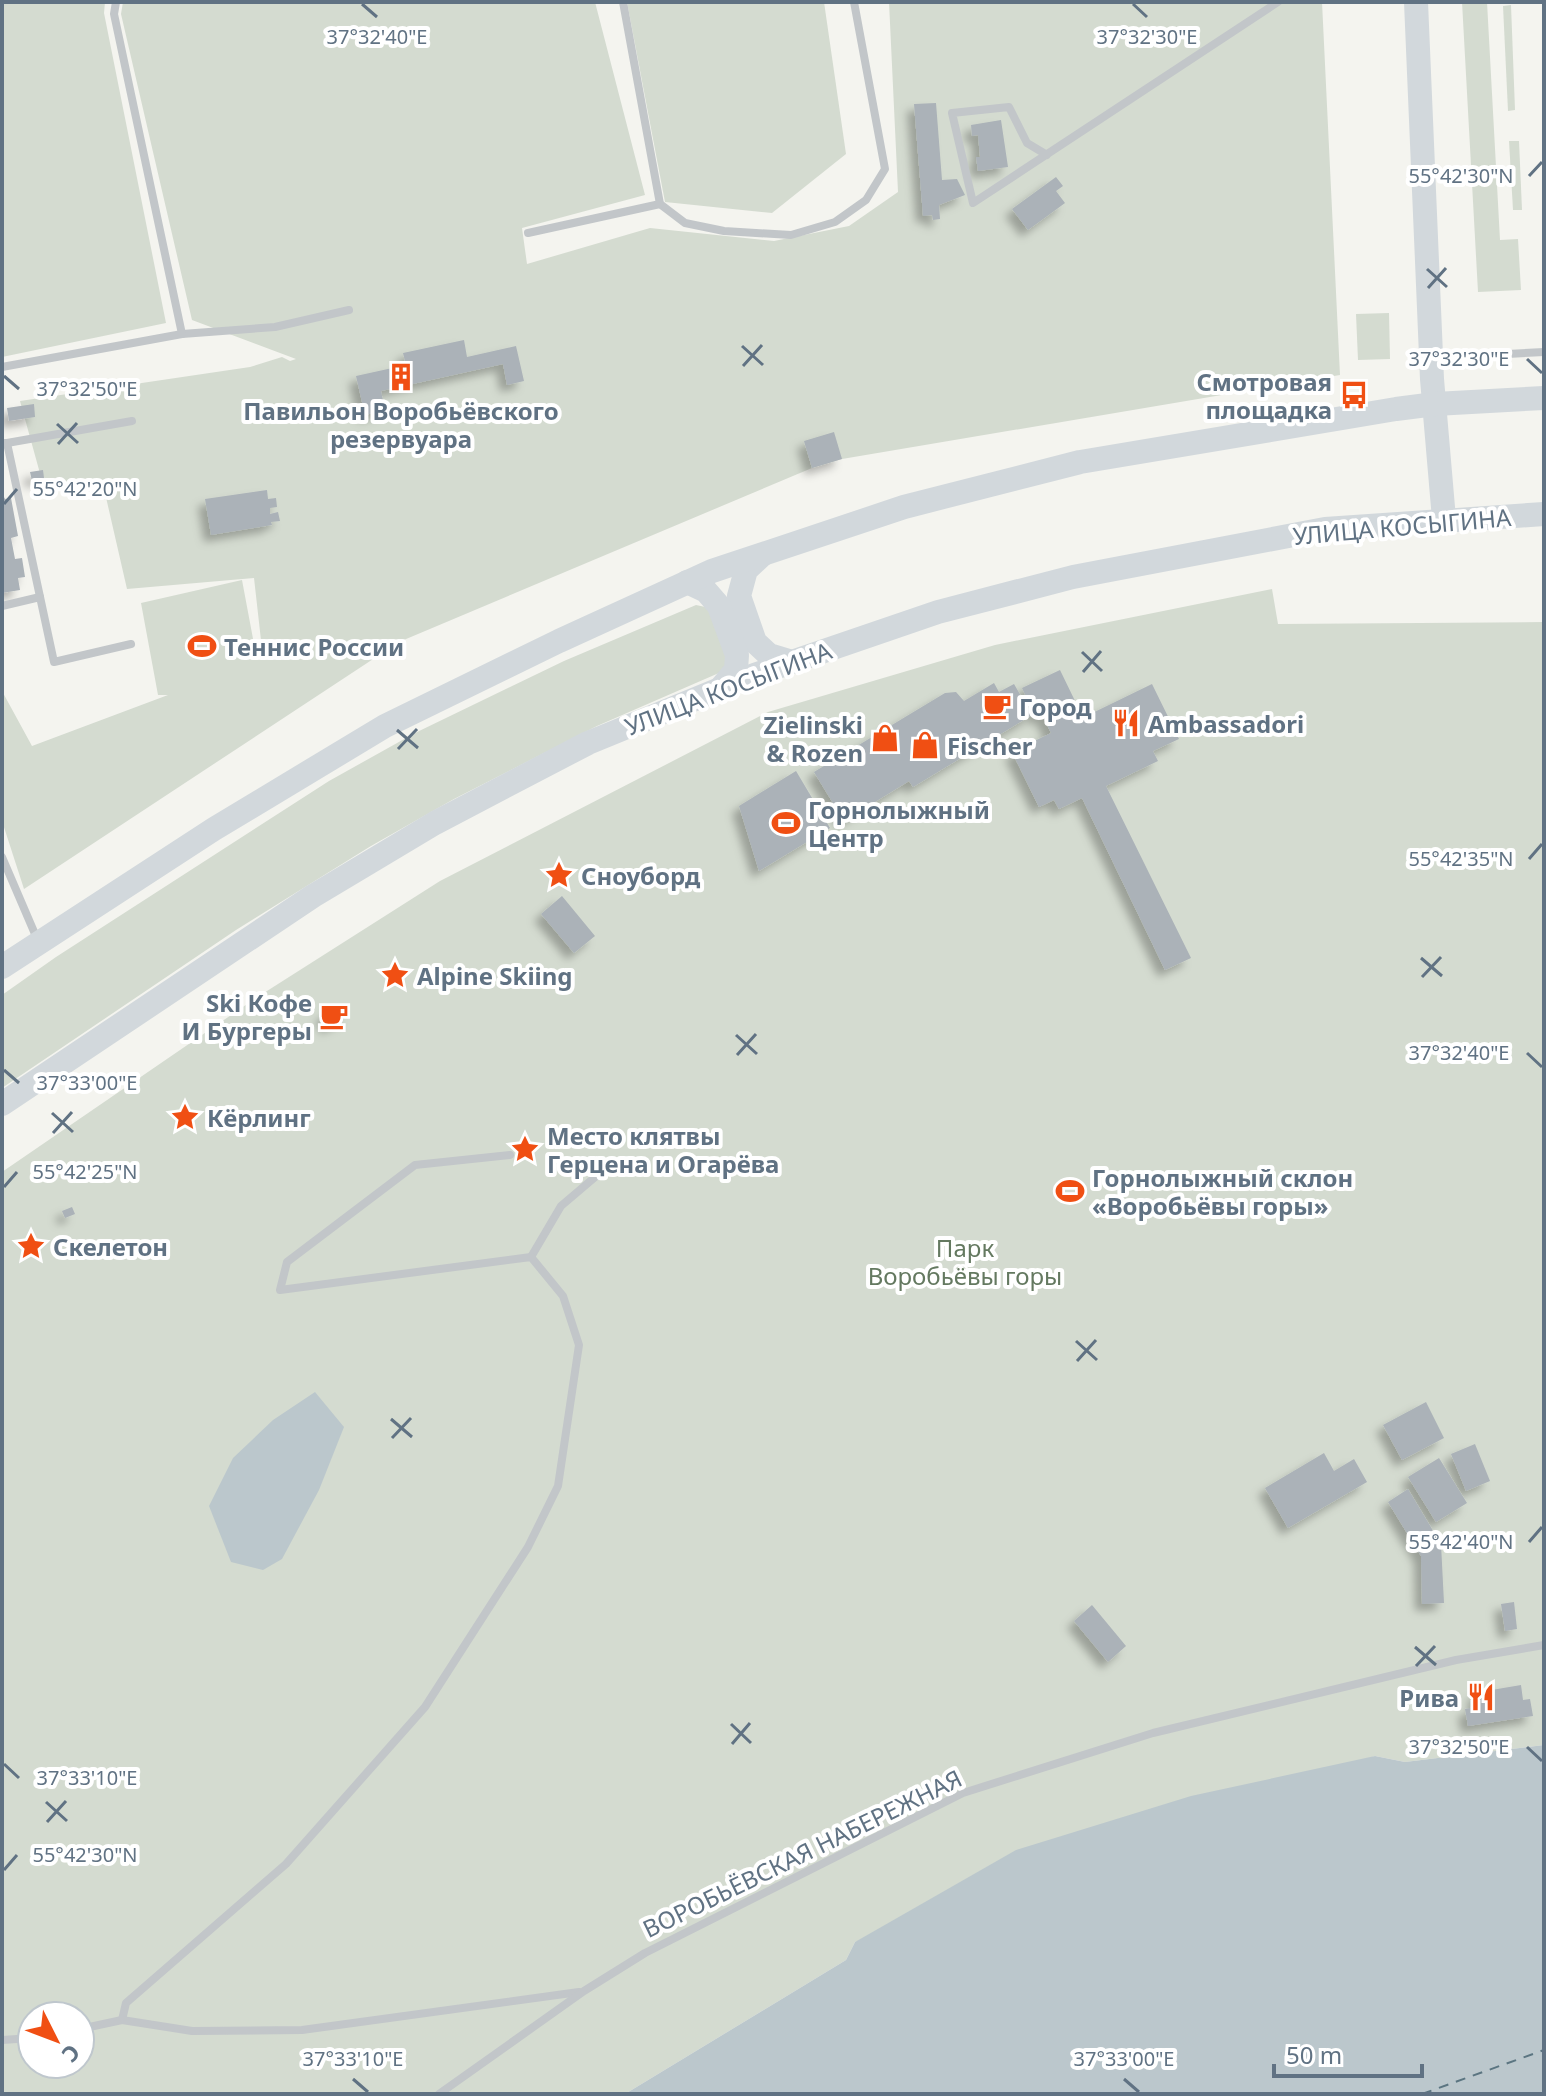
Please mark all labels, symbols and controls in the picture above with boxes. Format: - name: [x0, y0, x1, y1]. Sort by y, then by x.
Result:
- text: 37°32'40"E: [327, 23, 427, 50]
- text: 37°32'30"E: [1097, 23, 1197, 50]
- text: 55°42'30"N: [1408, 162, 1514, 189]
- text: 37°32'30"E: [1409, 345, 1509, 372]
- building icon: Павильон Воробьёвского резервуара: [386, 362, 416, 392]
- place label: Смотровая площадка: [1196, 365, 1332, 426]
- text: 37°32'50"E: [37, 375, 137, 402]
- bus stop icon: Смотровая площадка: [1339, 380, 1369, 410]
- place label: Павильон Воробьёвского резервуара: [243, 394, 559, 455]
- text: 55°42'20"N: [32, 475, 138, 502]
- street label: УЛИЦА КОСЫГИНА: [1292, 500, 1513, 552]
- place label: Теннис России: [224, 630, 404, 663]
- sports icon: Теннис России: [187, 631, 217, 661]
- street label: УЛИЦА КОСЫГИНА: [620, 633, 837, 743]
- place label: Город: [1019, 690, 1092, 723]
- cafe icon: Город: [982, 691, 1012, 721]
- place label: Ambassadori: [1148, 707, 1304, 740]
- place label: Zielinski & Rozen: [764, 708, 863, 769]
- restaurant icon: Ambassadori: [1111, 708, 1141, 738]
- shop icon: Zielinski & Rozen: [870, 723, 900, 753]
- place label: Fischer: [947, 729, 1033, 762]
- shop icon: Fischer: [910, 730, 940, 760]
- place label: Горнолыжный Центр: [808, 793, 990, 854]
- sports icon: Горнолыжный Центр: [771, 808, 801, 838]
- text: 55°42'35"N: [1408, 845, 1514, 872]
- place label: Сноуборд: [581, 859, 701, 892]
- place icon: Сноуборд: [544, 860, 574, 890]
- place label: Alpine Skiing: [417, 959, 573, 992]
- place icon: Alpine Skiing: [380, 960, 410, 990]
- place label: Ski Кофе И Бургеры: [182, 986, 312, 1047]
- cafe icon: Ski Кофе И Бургеры: [319, 1001, 349, 1031]
- text: 37°32'40"E: [1409, 1039, 1509, 1066]
- text: 37°33'00"E: [37, 1069, 137, 1096]
- place label: Кёрлинг: [207, 1101, 311, 1134]
- place icon: Кёрлинг: [170, 1102, 200, 1132]
- place label: Место клятвы Герцена и Огарёва: [547, 1119, 779, 1180]
- place icon: Место клятвы Герцена и Огарёва: [510, 1134, 540, 1164]
- text: 55°42'25"N: [32, 1158, 138, 1185]
- place label: Горнолыжный склон «Воробьёвы горы»: [1092, 1161, 1353, 1222]
- sports icon: Горнолыжный склон «Воробьёвы горы»: [1055, 1176, 1085, 1206]
- place label: Скелетон: [53, 1230, 168, 1263]
- place icon: Скелетон: [16, 1231, 46, 1261]
- park label: Парк Воробьёвы горы: [868, 1231, 1062, 1292]
- text: 55°42'40"N: [1408, 1528, 1514, 1555]
- place label: Рива: [1399, 1681, 1459, 1714]
- restaurant icon: Рива: [1466, 1682, 1496, 1712]
- text: 37°32'50"E: [1409, 1733, 1509, 1760]
- street label: ВОРОБЬЁВСКАЯ НАБЕРЕЖНАЯ: [637, 1761, 967, 1945]
- text: 37°33'10"E: [37, 1764, 137, 1791]
- text: 55°42'30"N: [32, 1841, 138, 1868]
- north arrow: [16, 2000, 96, 2080]
- scale bar: [1274, 2028, 1422, 2078]
- text: 50 m: [1286, 2038, 1342, 2071]
- text: С: [56, 2039, 88, 2069]
- text: 37°33'10"E: [303, 2045, 403, 2072]
- text: 37°33'00"E: [1074, 2045, 1174, 2072]

